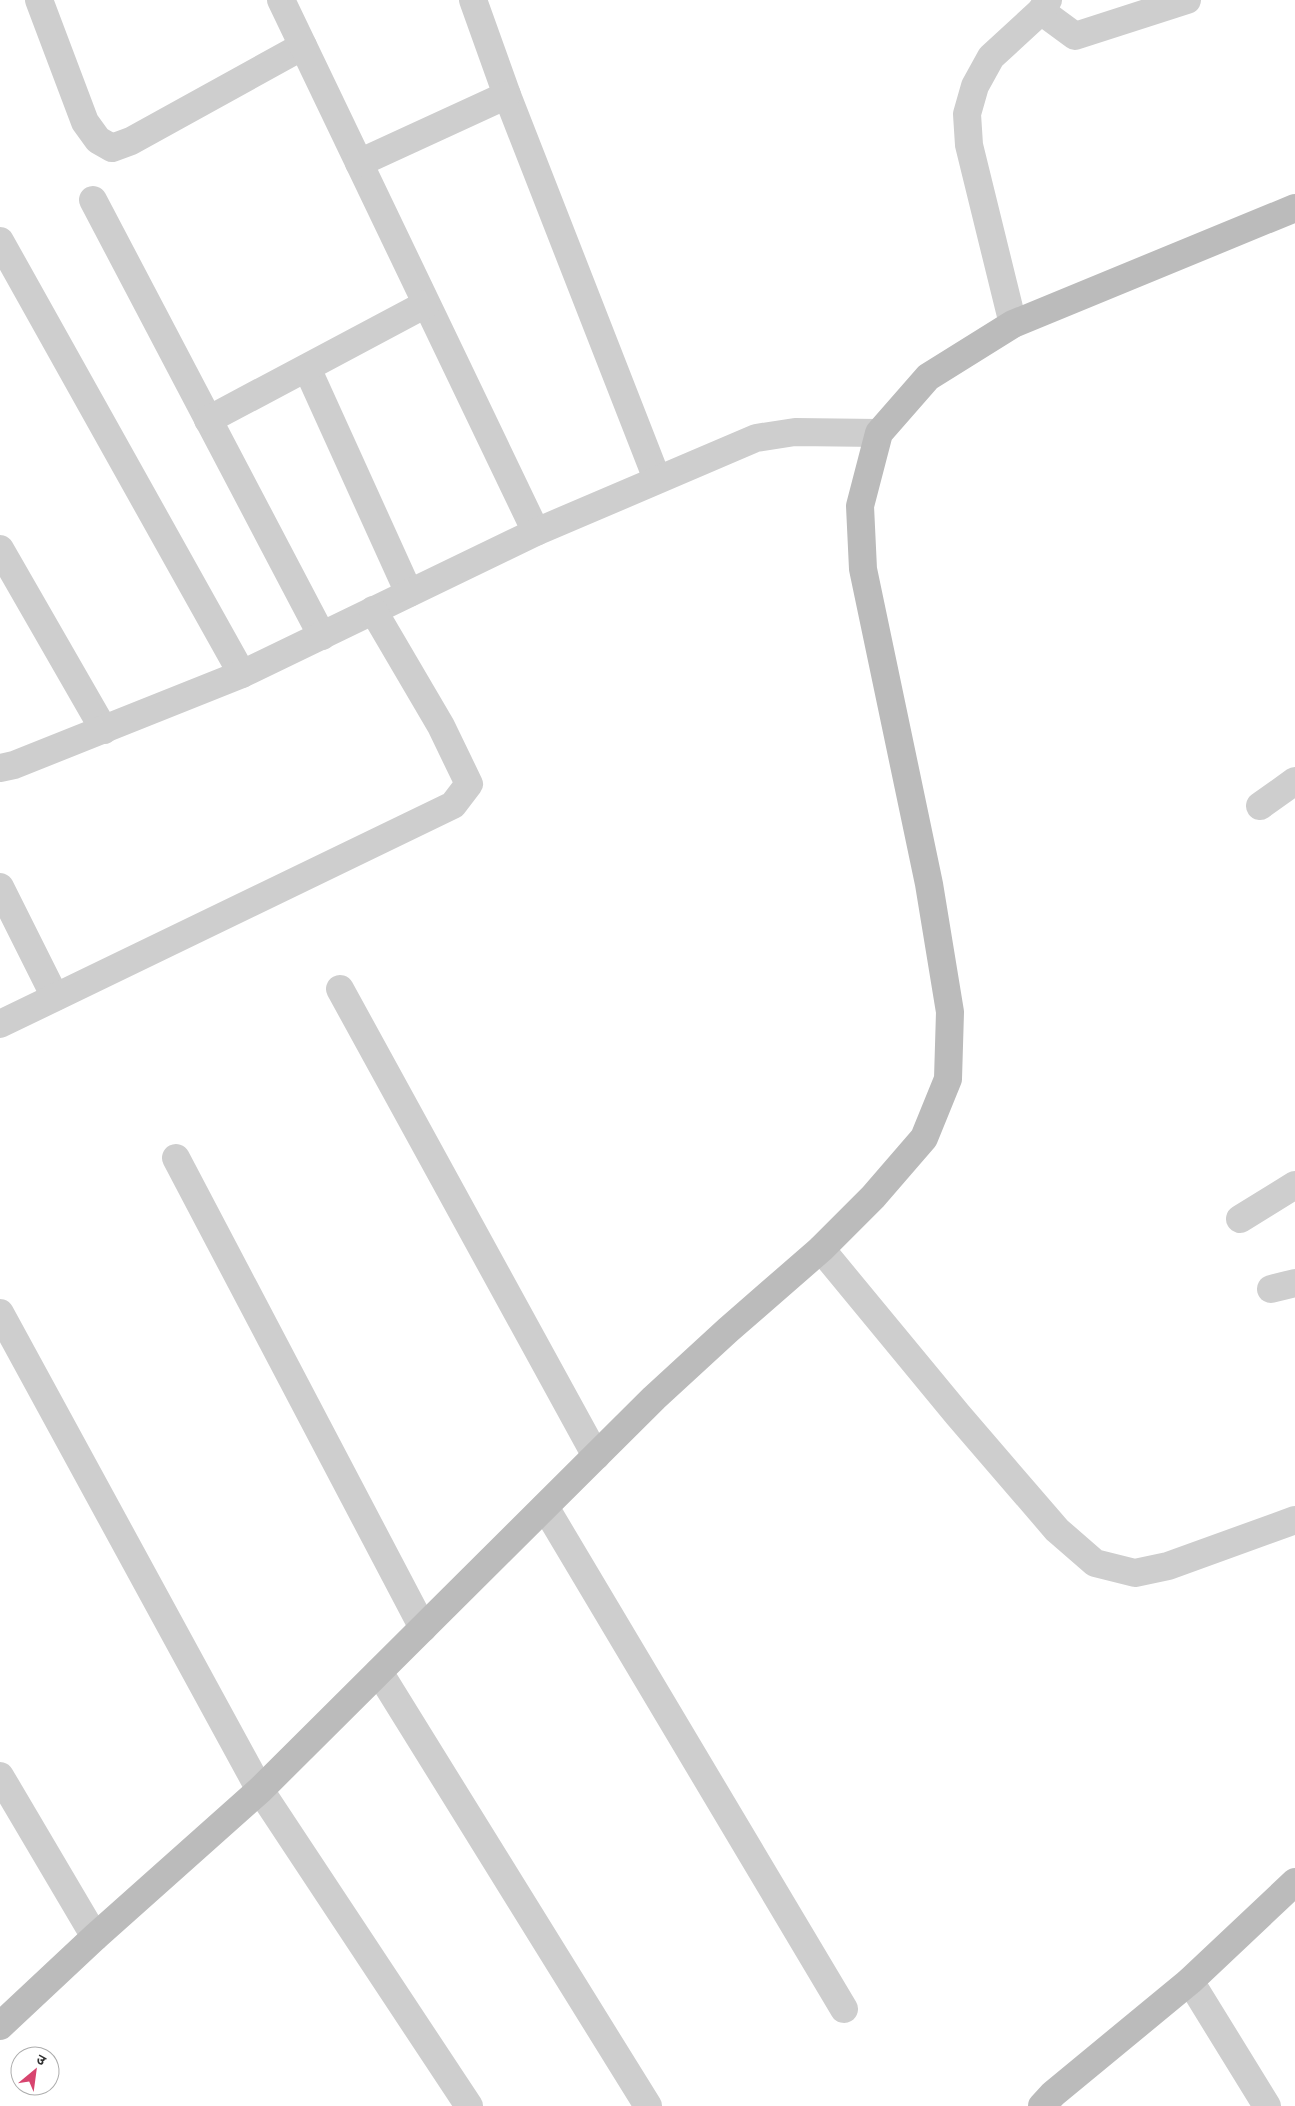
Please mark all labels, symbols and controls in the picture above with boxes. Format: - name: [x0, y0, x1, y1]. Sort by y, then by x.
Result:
- north arrow: [10, 2046, 60, 2096]
- text: उ: [33, 2051, 49, 2070]

